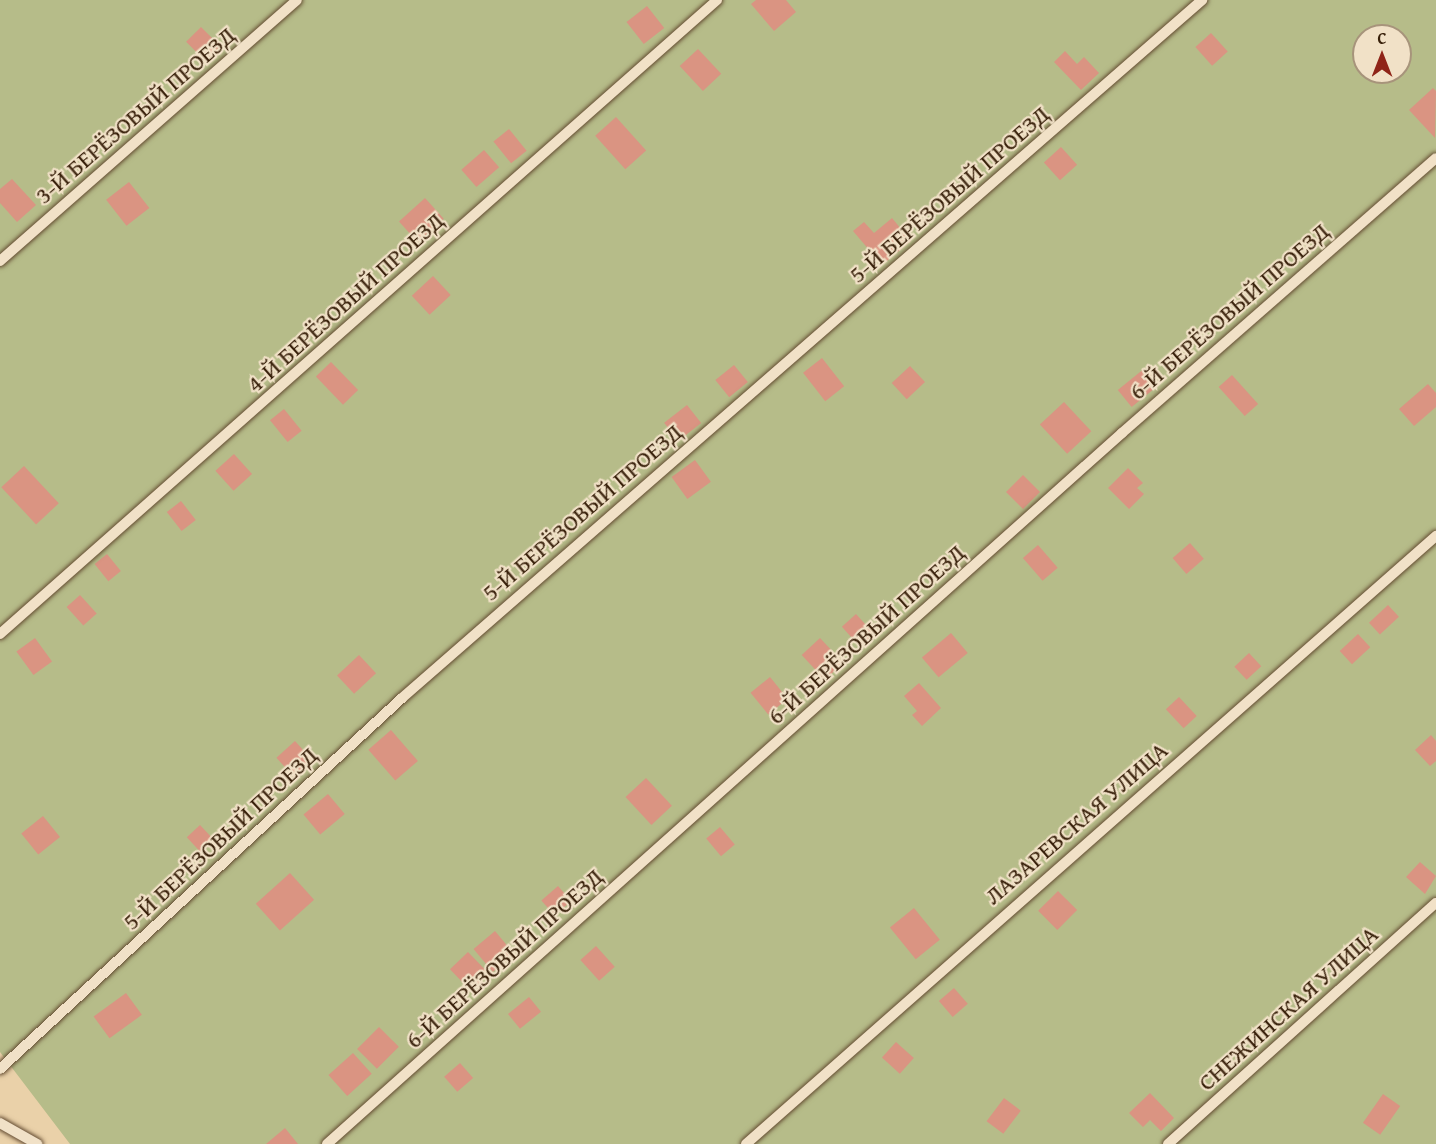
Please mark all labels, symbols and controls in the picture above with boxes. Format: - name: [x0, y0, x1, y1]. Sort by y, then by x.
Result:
- street label: 3-Й БЕРЁЗОВЫЙ ПРОЕЗД: [29, 20, 241, 210]
- north arrow: [1352, 24, 1412, 84]
- text: С: [1377, 26, 1387, 50]
- street label: 5-Й БЕРЁЗОВЫЙ ПРОЕЗД: [843, 99, 1055, 289]
- street label: 4-Й БЕРЁЗОВЫЙ ПРОЕЗД: [240, 206, 450, 398]
- street label: 6-Й БЕРЁЗОВЫЙ ПРОЕЗД: [1123, 216, 1335, 406]
- street label: 5-Й БЕРЁЗОВЫЙ ПРОЕЗД: [476, 417, 688, 607]
- street label: 6-Й БЕРЁЗОВЫЙ ПРОЕЗД: [761, 538, 971, 730]
- street label: ЛАЗАРЕВСКАЯ УЛИЦА: [979, 736, 1173, 910]
- street label: 5-Й БЕРЁЗОВЫЙ ПРОЕЗД: [117, 740, 323, 936]
- street label: 6-Й БЕРЁЗОВЫЙ ПРОЕЗД: [399, 862, 609, 1054]
- street label: СНЕЖИНСКАЯ УЛИЦА: [1192, 920, 1384, 1096]

